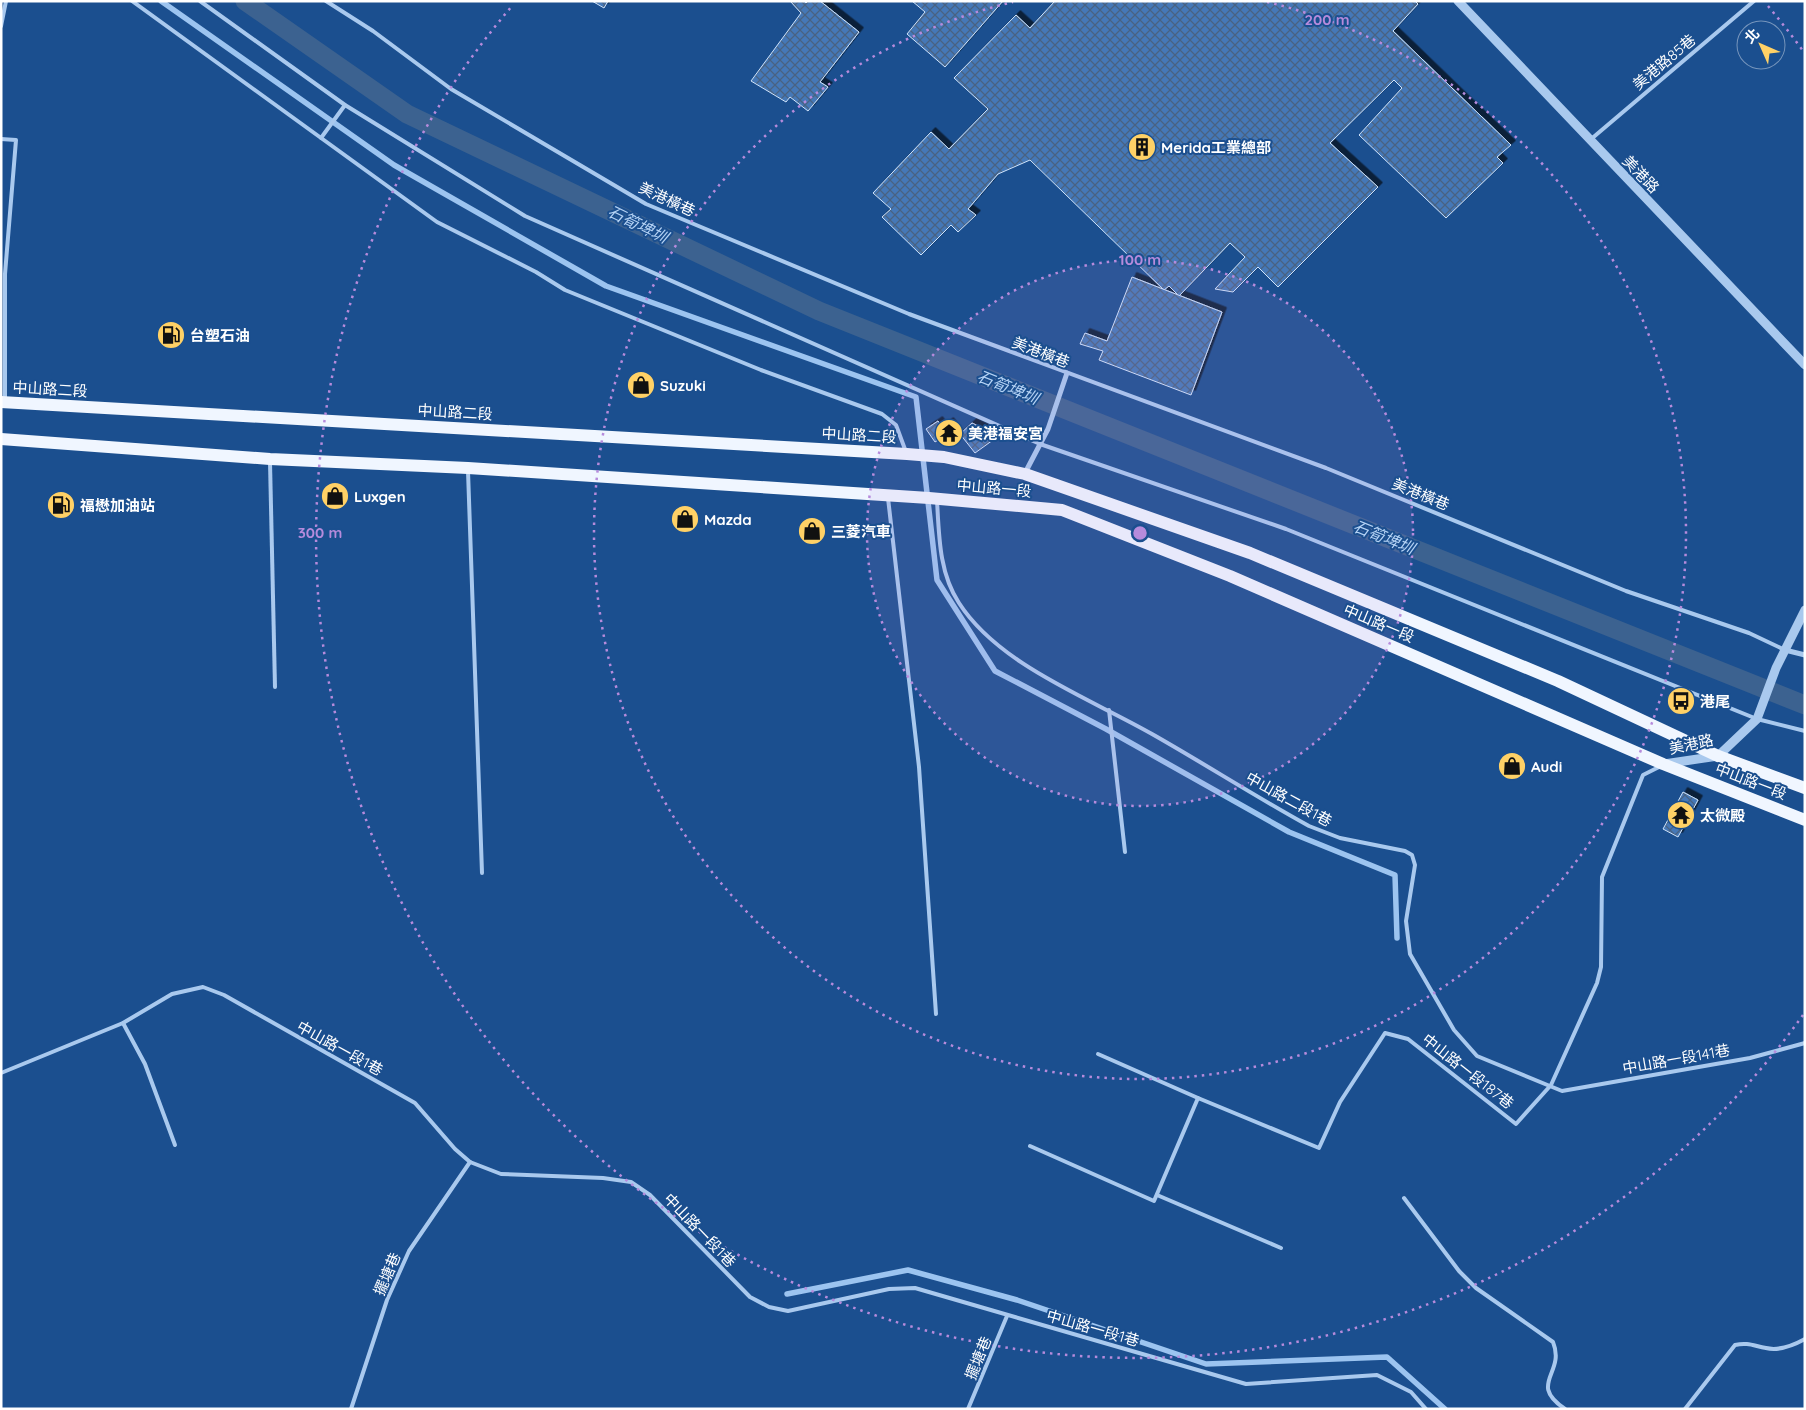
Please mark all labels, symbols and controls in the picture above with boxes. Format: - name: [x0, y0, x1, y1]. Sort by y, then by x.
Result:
- text: 200 m: [1305, 10, 1350, 29]
- north arrow: [1736, 20, 1786, 70]
- text: 北: [1740, 24, 1763, 47]
- street label: 美港路85巷: [1629, 30, 1699, 94]
- building icon: Merida工業總部: [1127, 132, 1157, 162]
- place label: Merida工業總部: [1161, 138, 1271, 157]
- street label: 美港路: [1619, 151, 1663, 197]
- street label: 美港橫巷: [636, 178, 698, 220]
- water label: 石筍埤圳: [605, 201, 673, 248]
- text: 100 m: [1119, 250, 1161, 269]
- fuel station icon: 台塑石油: [156, 320, 186, 350]
- place label: 台塑石油: [190, 326, 250, 345]
- street label: 美港橫巷: [1010, 332, 1072, 372]
- water label: 石筍埤圳: [975, 366, 1043, 409]
- shop icon: Suzuki: [626, 370, 656, 400]
- place label: Suzuki: [660, 376, 706, 395]
- street label: 中山路二段: [12, 378, 88, 400]
- street label: 中山路二段: [417, 401, 493, 423]
- temple icon: 美港福安宮: [934, 418, 964, 448]
- street label: 中山路二段: [821, 424, 897, 446]
- place label: 美港福安宮: [968, 424, 1043, 443]
- street label: 美港橫巷: [1390, 474, 1452, 514]
- street label: 中山路一段: [956, 475, 1032, 501]
- shop icon: Luxgen: [320, 481, 350, 511]
- place label: Luxgen: [354, 487, 406, 506]
- fuel station icon: 福懋加油站: [46, 490, 76, 520]
- place label: 福懋加油站: [80, 496, 155, 515]
- shop icon: Mazda: [670, 504, 700, 534]
- place label: Mazda: [704, 510, 752, 529]
- shop icon: 三菱汽車: [797, 516, 827, 546]
- water label: 石筍埤圳: [1351, 516, 1419, 559]
- place label: 三菱汽車: [831, 522, 891, 541]
- text: 300 m: [298, 523, 342, 542]
- centre of rings: [1131, 524, 1149, 542]
- street label: 中山路一段: [1341, 600, 1417, 646]
- bus stop icon: 港尾: [1666, 686, 1696, 716]
- place label: 港尾: [1700, 692, 1730, 711]
- street label: 美港路: [1667, 730, 1715, 758]
- shop icon: Audi: [1497, 751, 1527, 781]
- place label: Audi: [1531, 757, 1562, 776]
- street label: 中山路一段: [1713, 759, 1789, 803]
- street label: 中山路二段1巷: [1243, 768, 1335, 830]
- temple icon: 太微殿: [1666, 800, 1696, 830]
- place label: 太微殿: [1700, 806, 1745, 825]
- street label: 中山路一段1巷: [294, 1017, 386, 1079]
- street label: 中山路一段187巷: [1418, 1029, 1518, 1113]
- street label: 中山路一段141巷: [1621, 1040, 1731, 1078]
- street label: 中山路一段1巷: [660, 1189, 740, 1271]
- street label: 擺塘巷: [369, 1250, 405, 1298]
- street label: 中山路一段1巷: [1044, 1306, 1142, 1350]
- street label: 擺塘巷: [961, 1334, 995, 1382]

